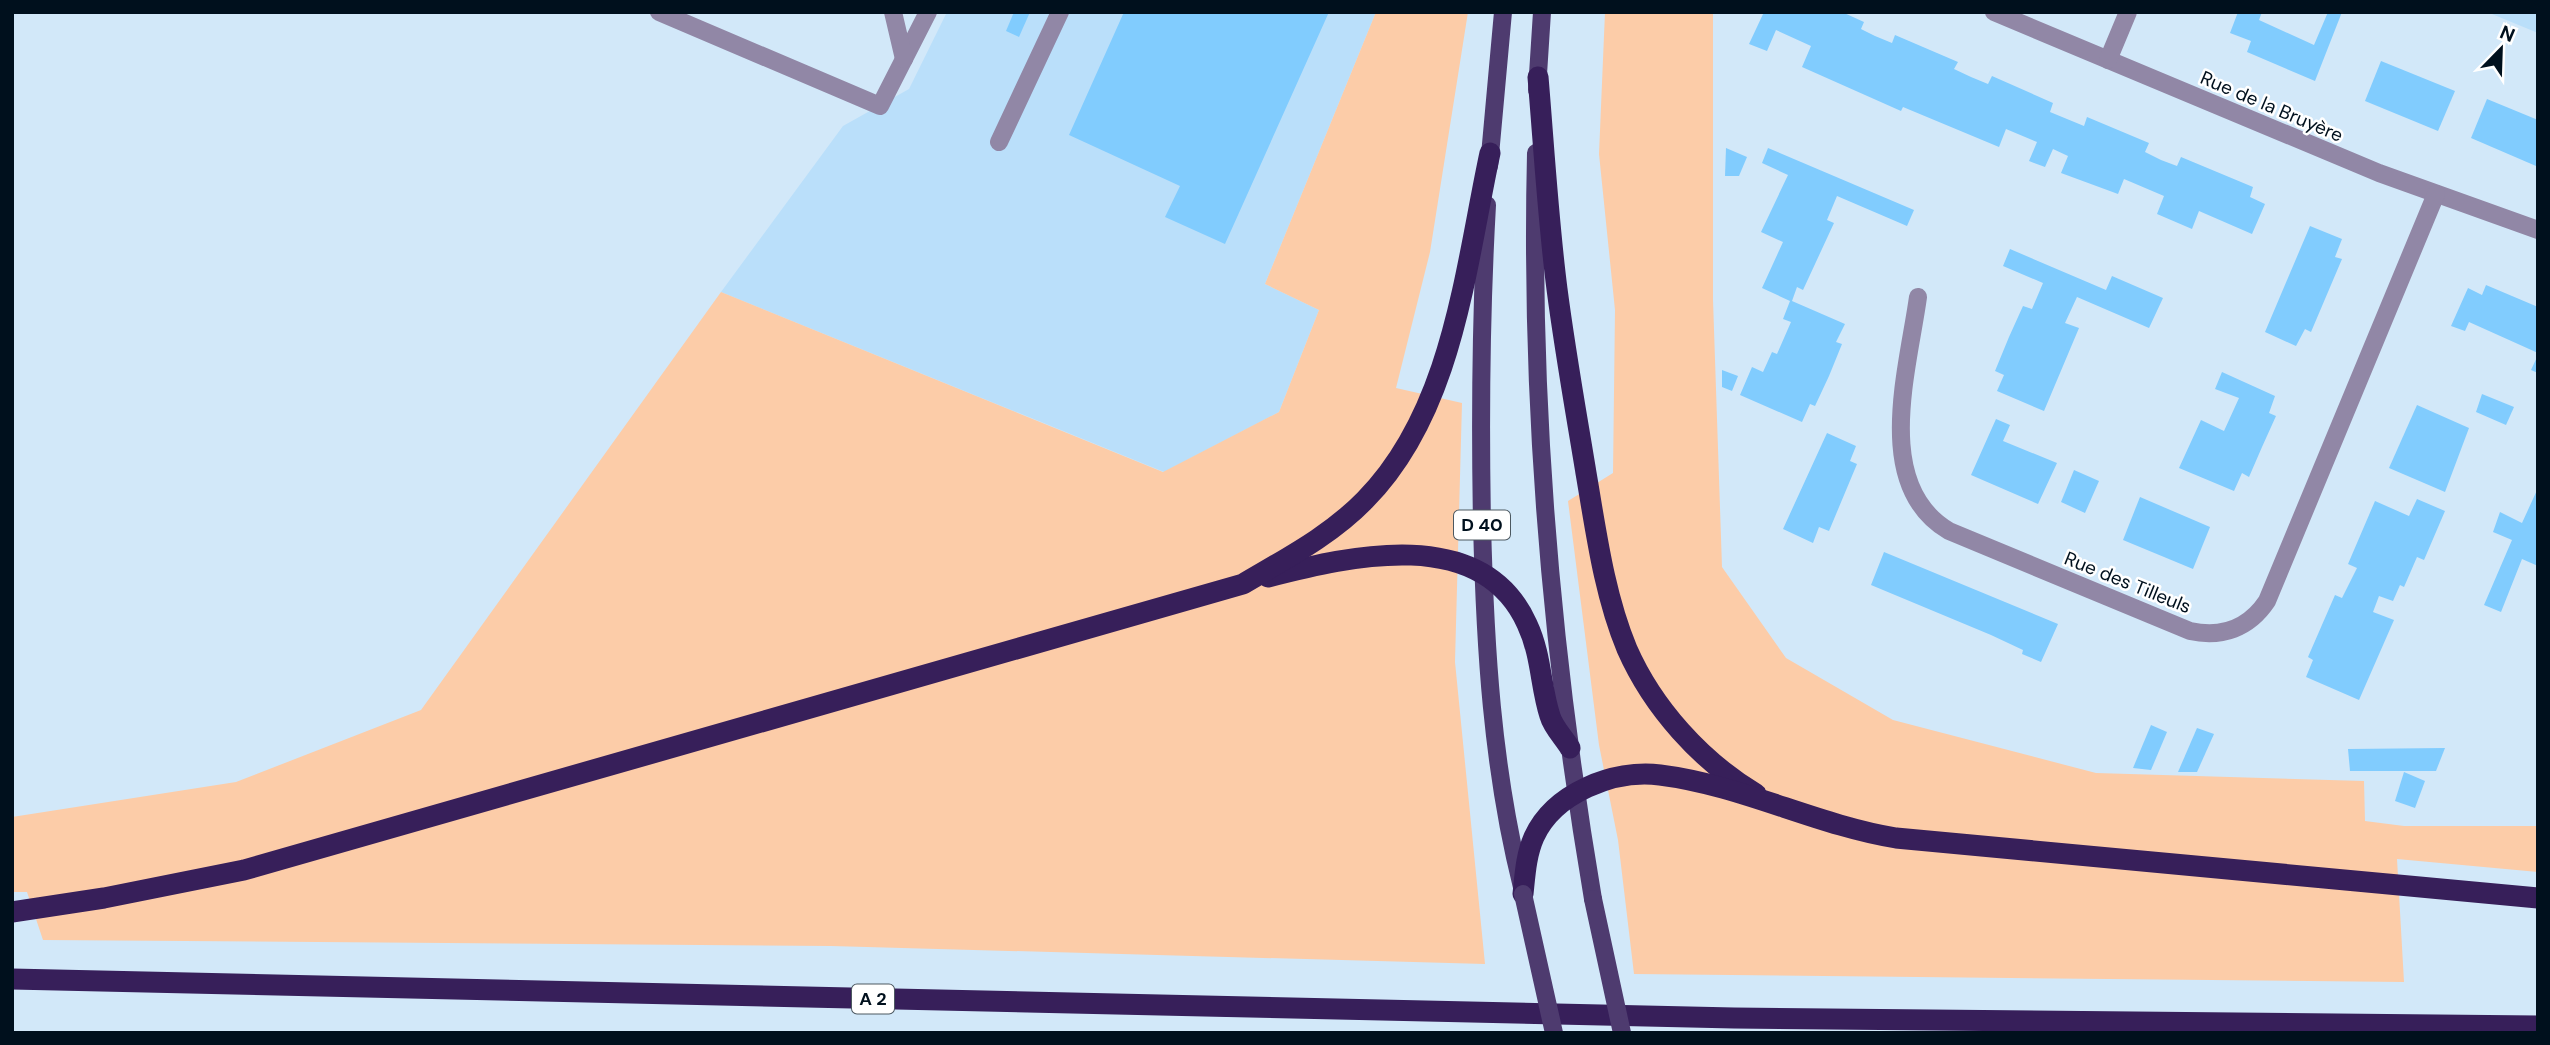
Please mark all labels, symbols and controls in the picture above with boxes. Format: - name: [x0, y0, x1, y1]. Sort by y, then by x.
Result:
- north arrow: [2466, 14, 2536, 84]
- text: N: [2496, 20, 2519, 48]
- street label: Rue de la Bruyère: [2197, 65, 2347, 148]
- road number: D 40: [1454, 510, 1510, 540]
- street label: Rue des Tilleuls: [2061, 546, 2195, 619]
- road number: A 2: [852, 984, 894, 1014]

